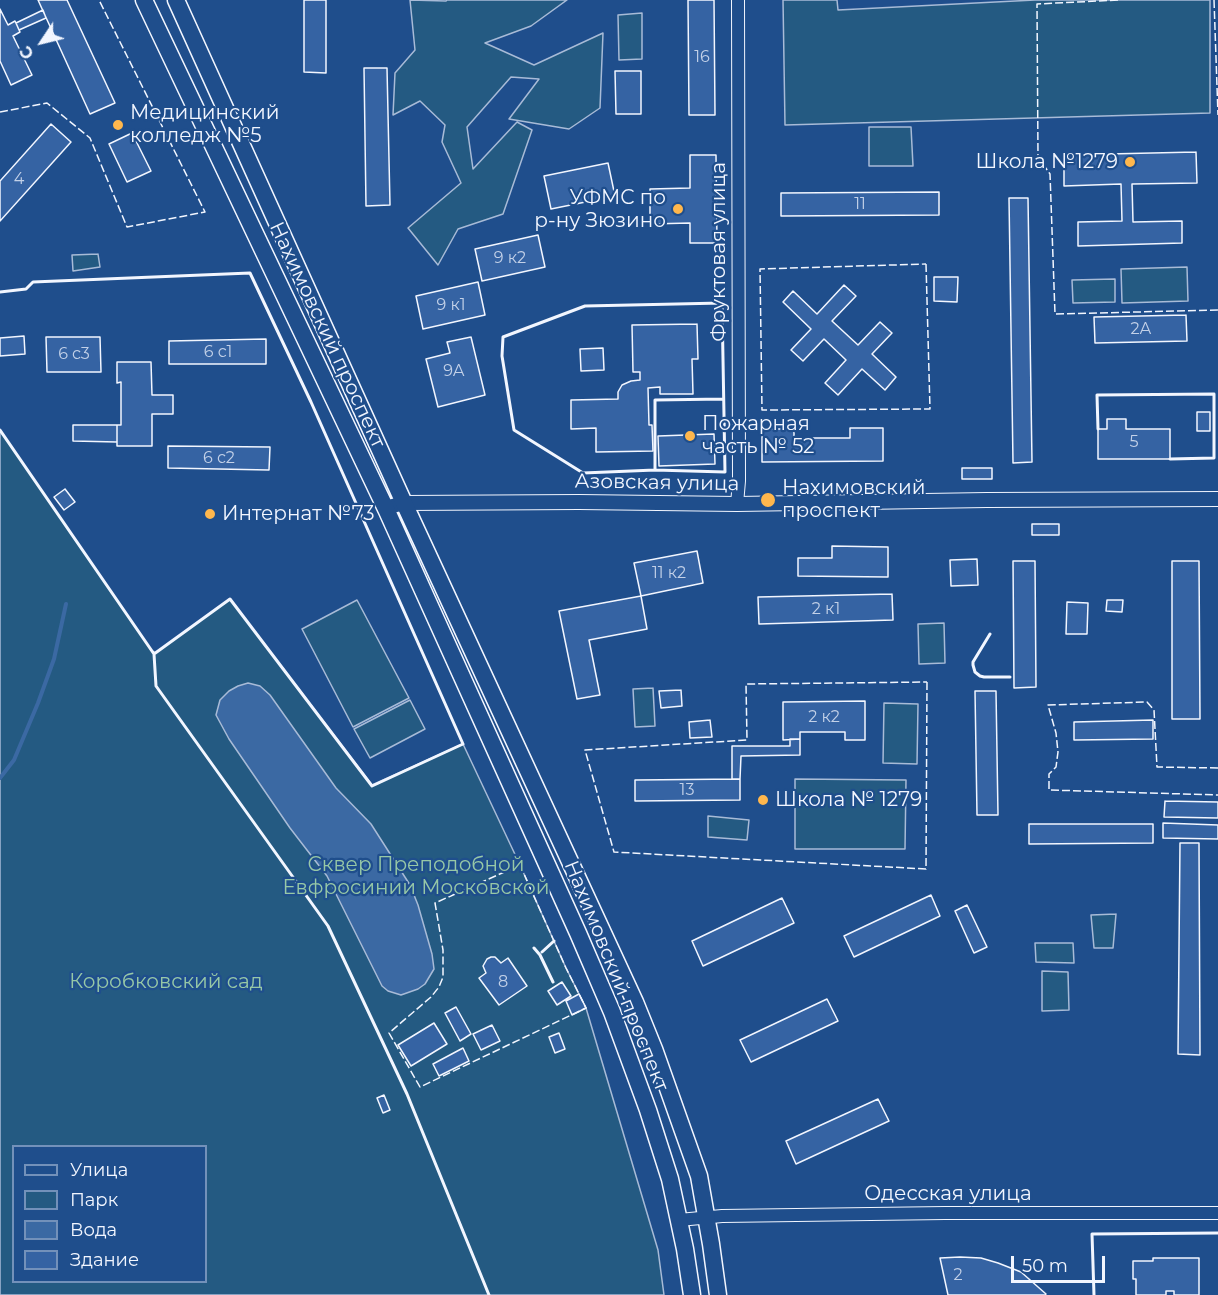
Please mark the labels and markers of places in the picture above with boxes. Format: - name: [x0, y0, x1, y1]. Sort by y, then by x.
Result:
- place label: Медицинский колледж №5: [130, 101, 280, 148]
- marker: Медицинский колледж №5: [111, 118, 125, 132]
- place label: Школа №1279: [976, 150, 1118, 174]
- marker: Школа №1279: [1123, 155, 1137, 169]
- place label: УФМС по р-ну Зюзино: [534, 186, 666, 233]
- marker: УФМС по р-ну Зюзино: [671, 202, 685, 216]
- place label: Пожарная часть № 52: [702, 412, 814, 459]
- marker: Пожарная часть № 52: [683, 429, 697, 443]
- place label: Нахимовский проспект: [782, 476, 925, 523]
- marker: Нахимовский проспект: [759, 491, 777, 509]
- place label: Интернат №73: [222, 502, 375, 526]
- marker: Интернат №73: [203, 507, 217, 521]
- place label: Школа № 1279: [775, 788, 922, 812]
- marker: Школа № 1279: [756, 793, 770, 807]

